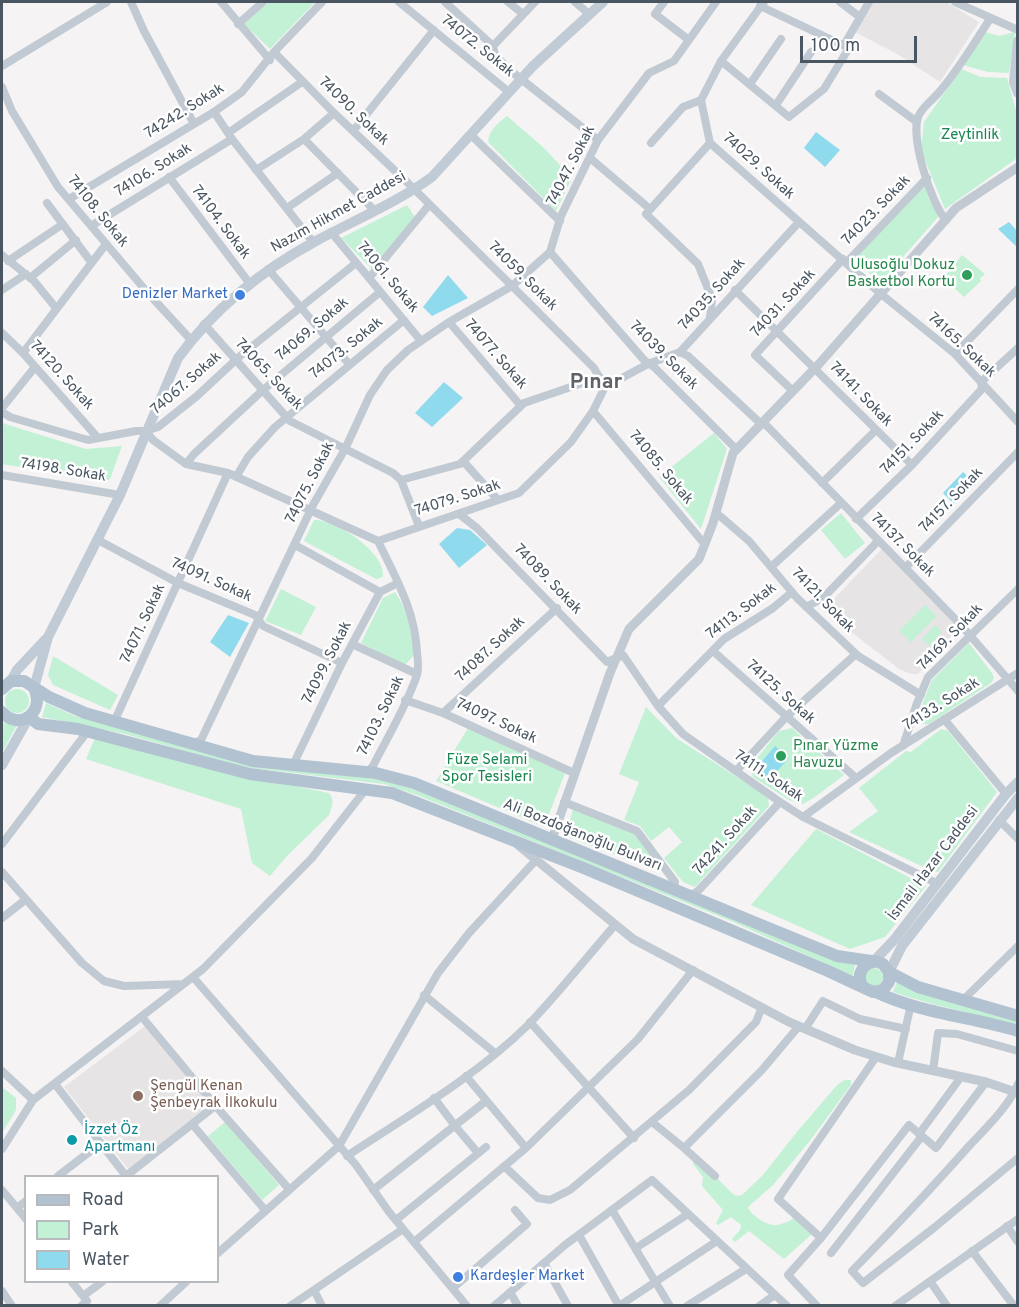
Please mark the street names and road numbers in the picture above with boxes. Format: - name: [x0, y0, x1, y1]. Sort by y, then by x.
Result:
- street label: 74072. Sokak: [437, 12, 517, 82]
- street label: 74090. Sokak: [314, 74, 392, 150]
- street label: 74242. Sokak: [142, 80, 228, 144]
- street label: 74047. Sokak: [544, 123, 600, 209]
- street label: 74029. Sokak: [718, 130, 798, 204]
- street label: 74106. Sokak: [112, 140, 196, 202]
- street label: Nazım Hikmet Caddesi: [268, 168, 410, 258]
- street label: 74108. Sokak: [63, 172, 131, 252]
- street label: 74023. Sokak: [839, 172, 915, 250]
- street label: 74104. Sokak: [186, 183, 254, 263]
- street label: 74061. Sokak: [352, 239, 422, 317]
- street label: 74059. Sokak: [484, 239, 560, 315]
- street label: 74035. Sokak: [676, 255, 750, 335]
- street label: 74031. Sokak: [748, 266, 820, 342]
- street label: 74069. Sokak: [273, 294, 353, 366]
- street label: 74165. Sokak: [923, 310, 999, 382]
- street label: 74073. Sokak: [307, 314, 387, 384]
- street label: 74077. Sokak: [460, 316, 530, 394]
- street label: 74039. Sokak: [625, 318, 701, 394]
- street label: 74065. Sokak: [230, 336, 306, 414]
- street label: 74120. Sokak: [25, 337, 97, 415]
- street label: 74067. Sokak: [148, 348, 226, 420]
- street label: 74141. Sokak: [825, 359, 895, 431]
- street label: 74151. Sokak: [878, 407, 948, 479]
- street label: 74085. Sokak: [624, 427, 696, 509]
- street label: 74075. Sokak: [283, 439, 339, 527]
- street label: 74198. Sokak: [19, 455, 107, 487]
- street label: 74157. Sokak: [916, 464, 988, 538]
- street label: 74079. Sokak: [413, 477, 503, 521]
- street label: 74137. Sokak: [866, 510, 938, 582]
- street label: 74089. Sokak: [509, 541, 585, 619]
- street label: 74091. Sokak: [168, 555, 254, 607]
- street label: 74121. Sokak: [787, 565, 857, 637]
- street label: 74113. Sokak: [703, 580, 781, 644]
- street label: 74071. Sokak: [118, 581, 170, 667]
- street label: 74169. Sokak: [915, 601, 987, 675]
- street label: 74087. Sokak: [453, 613, 529, 687]
- street label: 74099. Sokak: [299, 619, 357, 707]
- street label: 74125. Sokak: [742, 657, 818, 729]
- street label: 74103. Sokak: [355, 673, 409, 759]
- street label: 74133. Sokak: [900, 674, 984, 736]
- street label: 74097. Sokak: [453, 695, 539, 749]
- street label: 74111. Sokak: [730, 747, 806, 807]
- street label: Ali Bozdoğanoğlu Bulvarı: [500, 796, 664, 876]
- street label: 74241. Sokak: [690, 803, 762, 879]
- street label: İsmail Hazar Caddesi: [885, 803, 983, 925]

